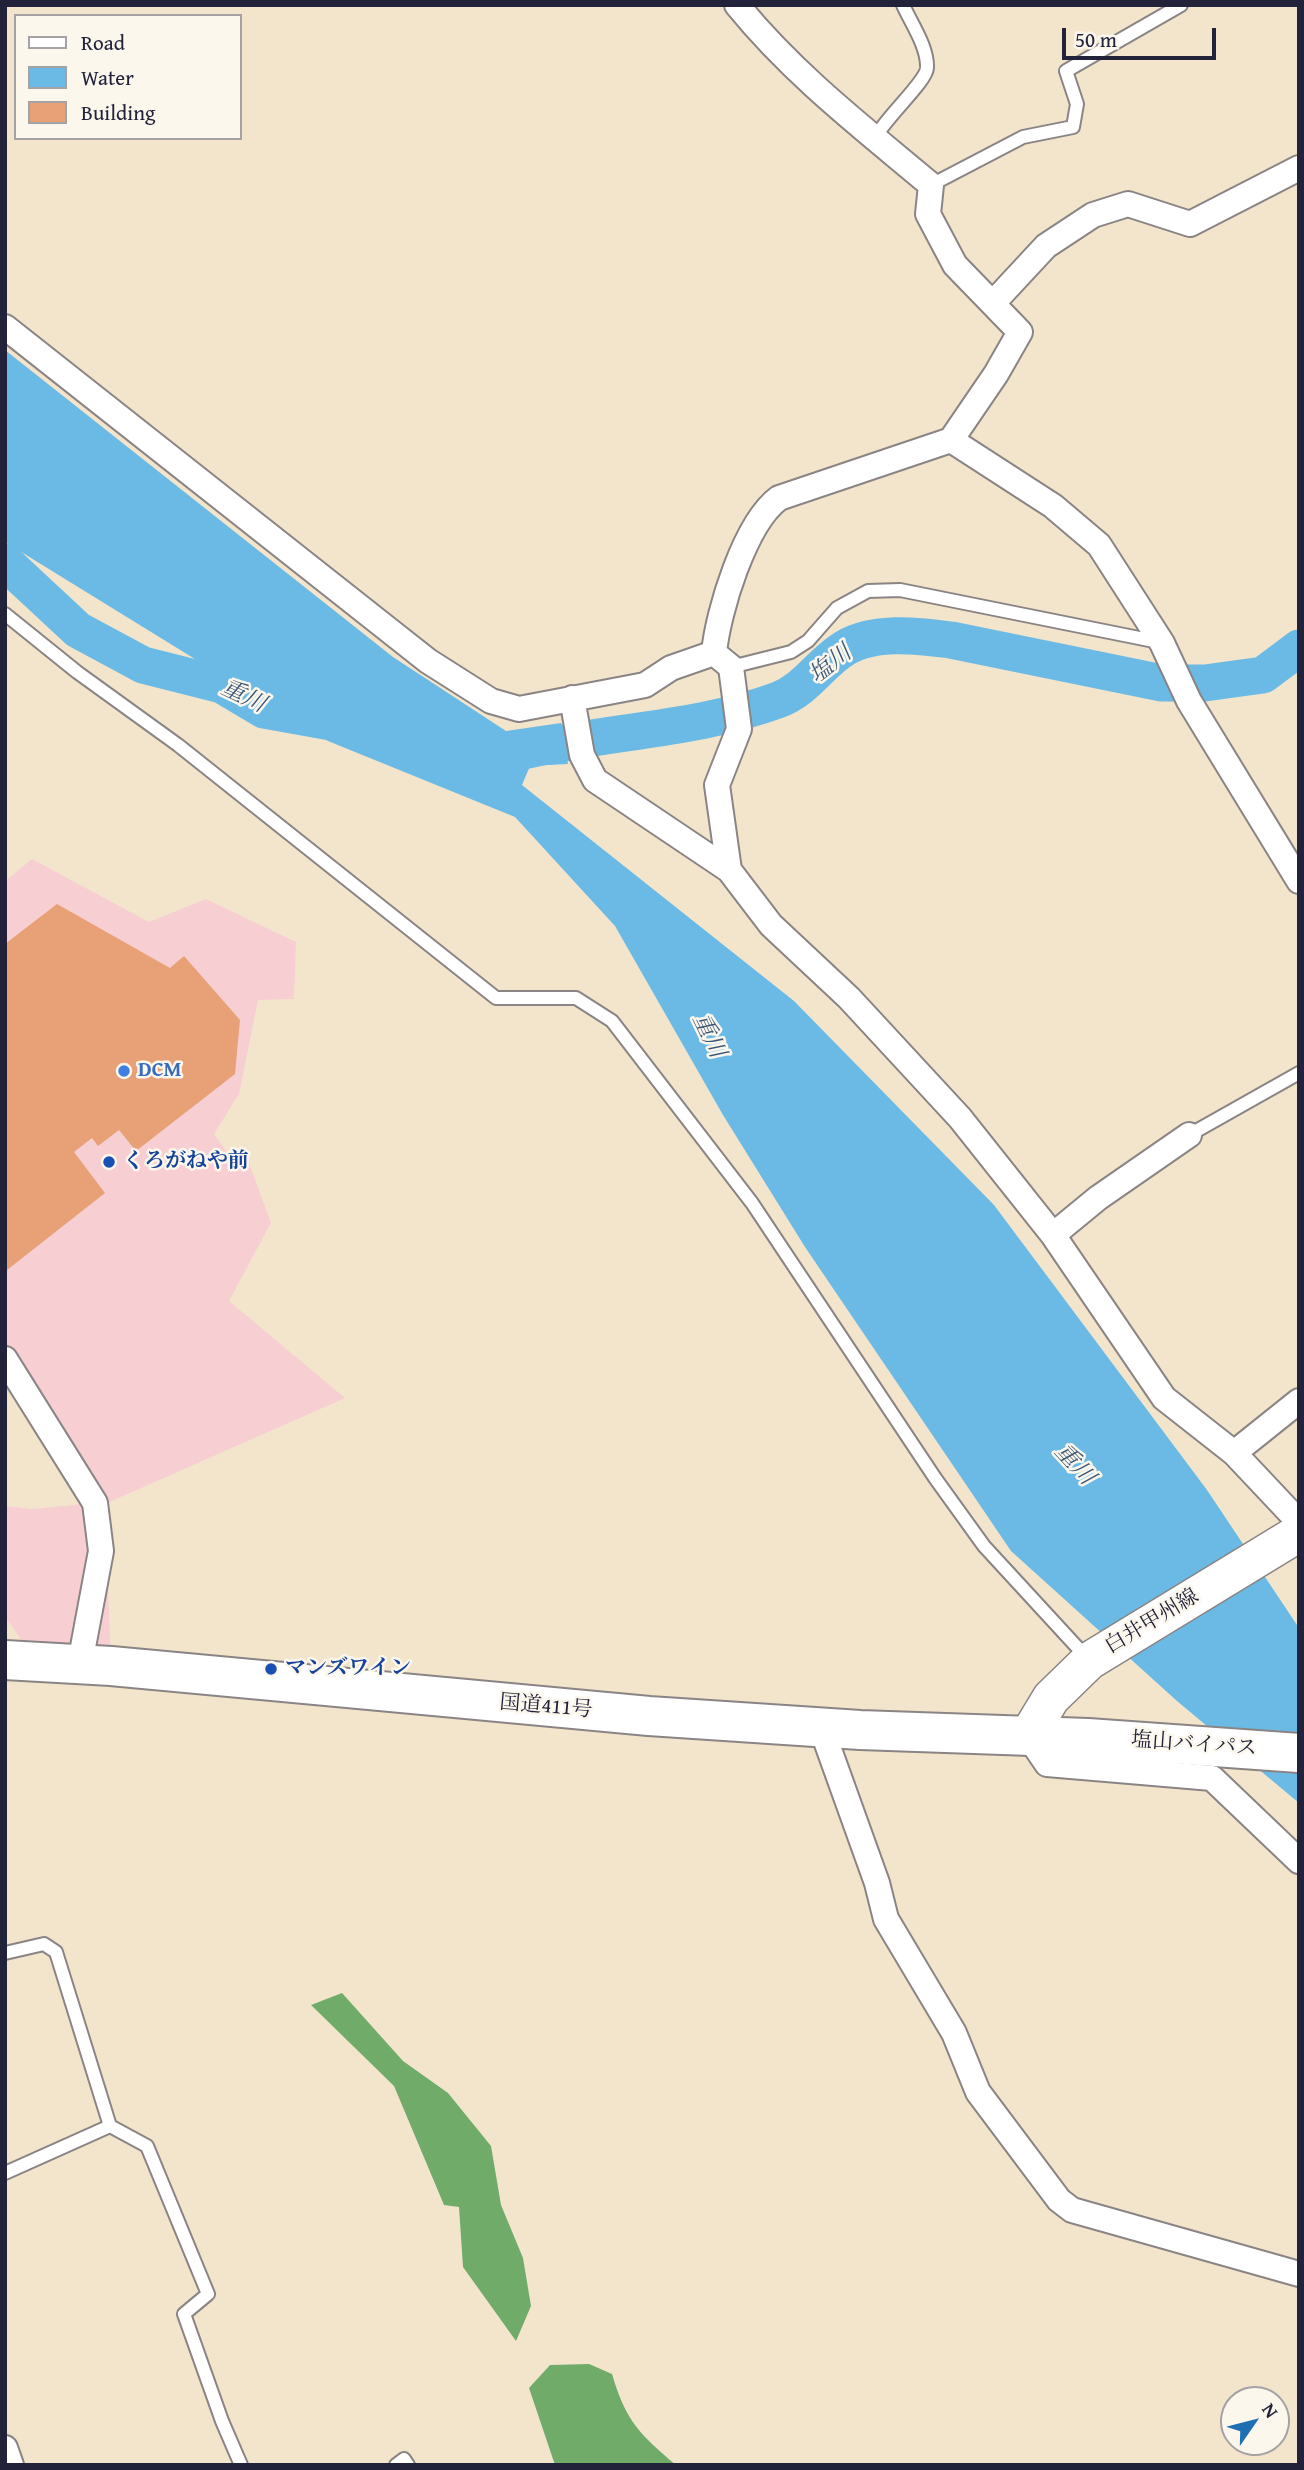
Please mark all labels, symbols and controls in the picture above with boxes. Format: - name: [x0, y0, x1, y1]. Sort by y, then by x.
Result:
- legend: [14, 14, 242, 140]
- scale bar: [1066, 14, 1220, 58]
- text: 50 m: [1075, 24, 1117, 55]
- text: Road: [81, 27, 125, 58]
- text: Water: [81, 62, 134, 93]
- text: Building: [81, 97, 155, 128]
- water label: 塩川: [804, 640, 858, 690]
- water label: 重川: [216, 675, 270, 719]
- water label: 重川: [686, 1009, 730, 1063]
- place label: DCM: [138, 1058, 182, 1084]
- marker: DCM: [116, 1063, 132, 1079]
- place label: くろがねや前: [123, 1149, 249, 1175]
- marker: くろがねや前: [101, 1154, 117, 1170]
- water label: 重川: [1048, 1439, 1100, 1491]
- street label: 白井甲州線: [1101, 1584, 1203, 1660]
- place label: マンズワイン: [285, 1656, 411, 1682]
- marker: マンズワイン: [263, 1661, 279, 1677]
- street label: 国道411号: [498, 1690, 594, 1724]
- street label: 塩山バイパス: [1130, 1728, 1258, 1762]
- north arrow: [1220, 2386, 1290, 2456]
- text: N: [1255, 2397, 1286, 2423]

